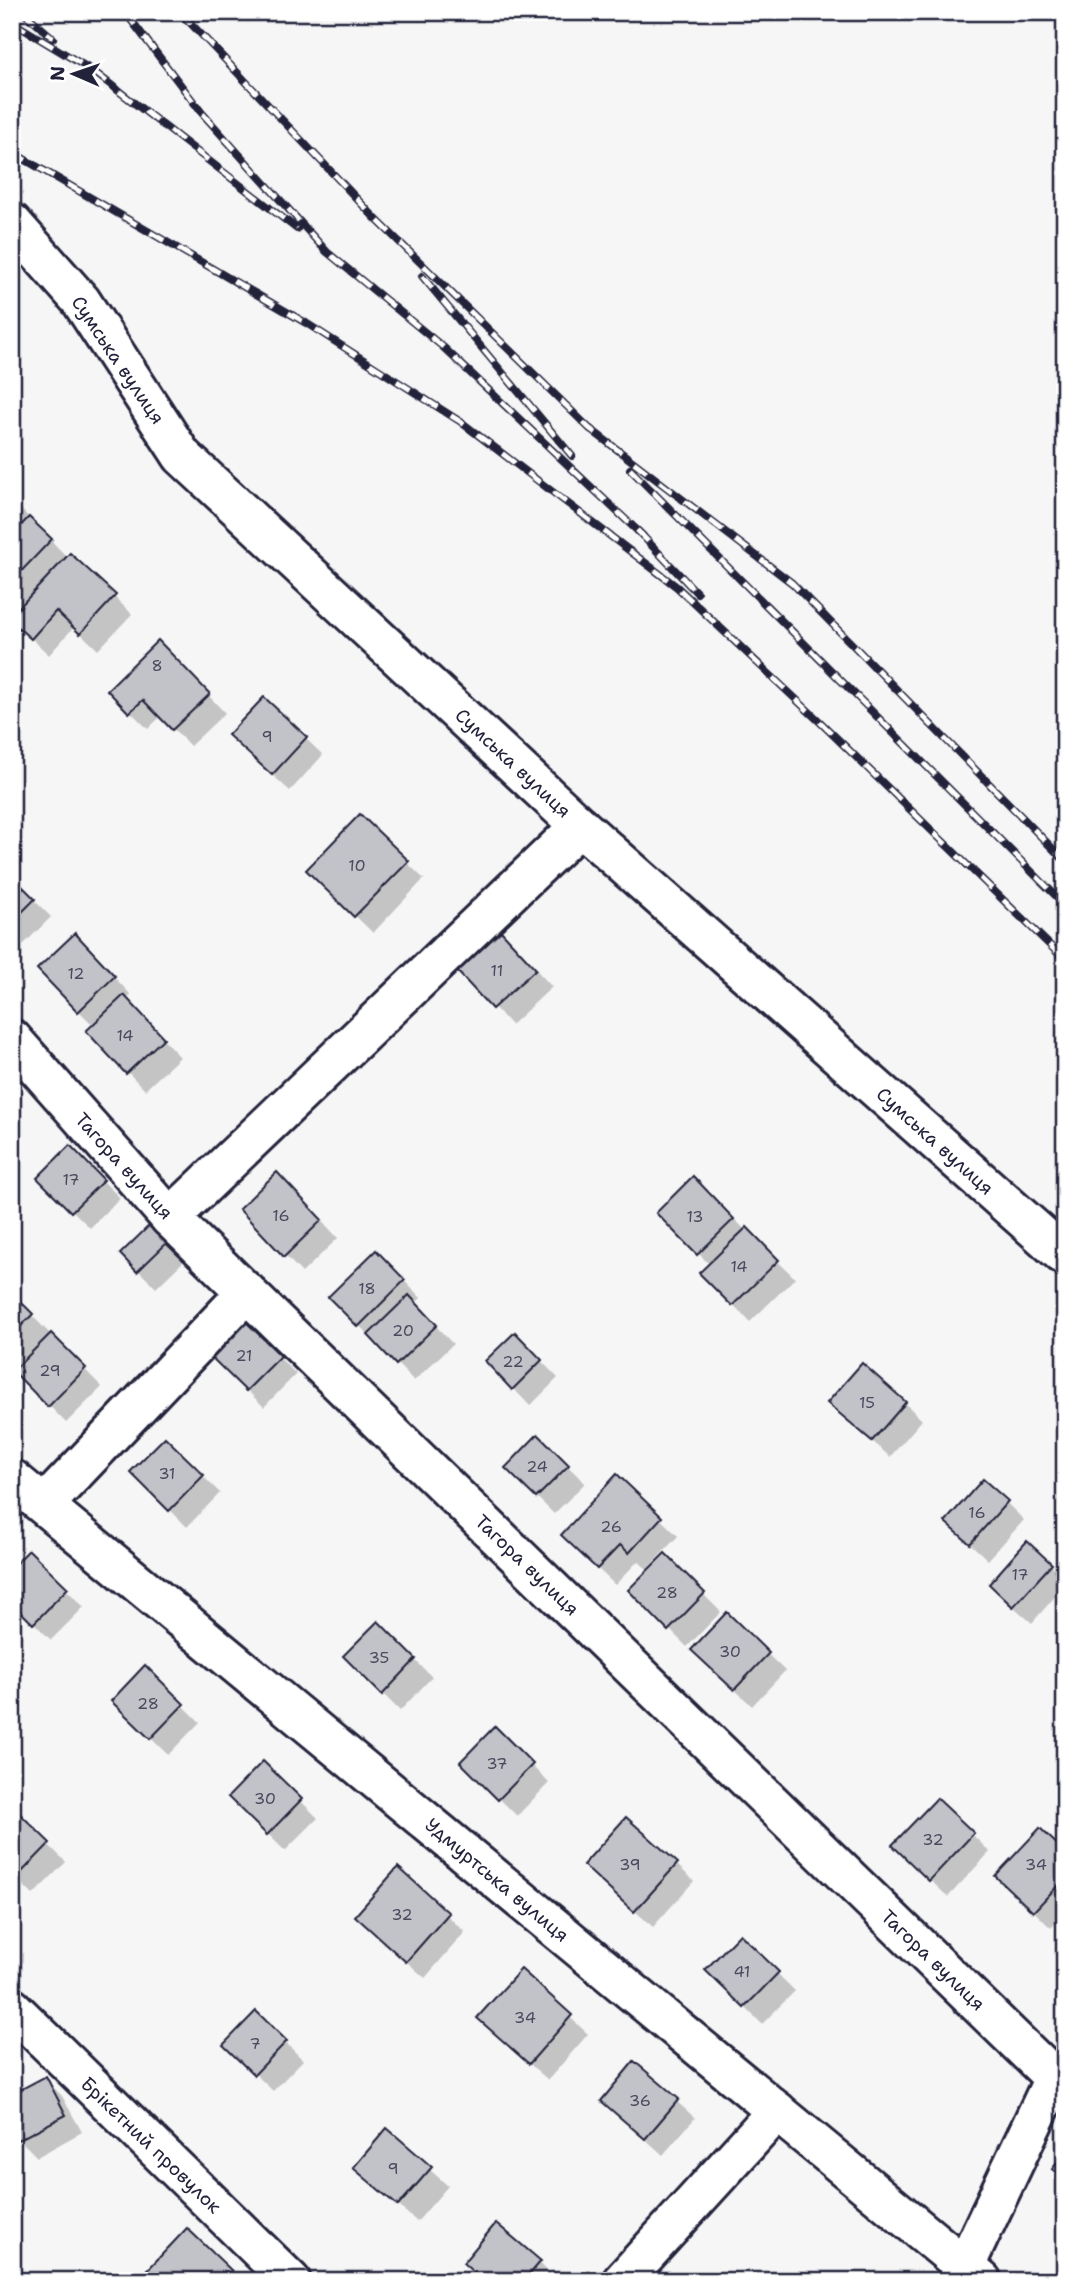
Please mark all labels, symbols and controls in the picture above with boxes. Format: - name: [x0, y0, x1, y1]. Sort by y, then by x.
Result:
- north arrow: [38, 38, 108, 108]
- text: N: [45, 65, 70, 81]
- street label: Сумська вулиця: [66, 291, 170, 429]
- house number: 8: [151, 655, 163, 676]
- street label: Сумська вулиця: [450, 703, 576, 823]
- house number: 9: [261, 726, 273, 747]
- house number: 10: [348, 855, 366, 876]
- house number: 11: [491, 960, 503, 981]
- house number: 12: [67, 963, 85, 984]
- house number: 14: [116, 1025, 134, 1046]
- street label: Сумська вулиця: [871, 1082, 999, 1200]
- street label: Тагора вулиця: [69, 1107, 179, 1225]
- house number: 17: [62, 1169, 80, 1190]
- house number: 16: [272, 1205, 290, 1226]
- house number: 13: [686, 1206, 704, 1227]
- house number: 14: [730, 1256, 748, 1277]
- house number: 18: [358, 1278, 376, 1299]
- house number: 20: [392, 1320, 414, 1341]
- house number: 21: [235, 1345, 253, 1366]
- house number: 22: [502, 1351, 524, 1372]
- house number: 29: [39, 1360, 61, 1381]
- house number: 15: [859, 1392, 875, 1413]
- house number: 24: [526, 1456, 548, 1477]
- house number: 31: [158, 1463, 176, 1484]
- house number: 16: [968, 1502, 986, 1523]
- street label: Тагора вулиця: [470, 1509, 584, 1621]
- house number: 26: [600, 1516, 622, 1537]
- house number: 17: [1011, 1564, 1029, 1585]
- house number: 28: [656, 1582, 678, 1603]
- house number: 30: [719, 1641, 741, 1662]
- house number: 35: [369, 1647, 389, 1668]
- house number: 28: [137, 1693, 159, 1714]
- house number: 37: [486, 1753, 508, 1774]
- house number: 30: [254, 1788, 276, 1809]
- street label: Удмуртська вулиця: [420, 1812, 574, 1948]
- house number: 32: [922, 1829, 944, 1850]
- house number: 39: [619, 1854, 641, 1875]
- house number: 34: [1025, 1854, 1047, 1875]
- house number: 32: [391, 1904, 413, 1925]
- street label: Тагора вулиця: [876, 1904, 990, 2016]
- house number: 41: [733, 1961, 751, 1982]
- house number: 34: [514, 2007, 536, 2028]
- house number: 7: [249, 2033, 261, 2054]
- street label: Брiкетний провулок: [75, 2071, 227, 2219]
- house number: 36: [629, 2090, 651, 2111]
- house number: 9: [387, 2158, 399, 2179]

